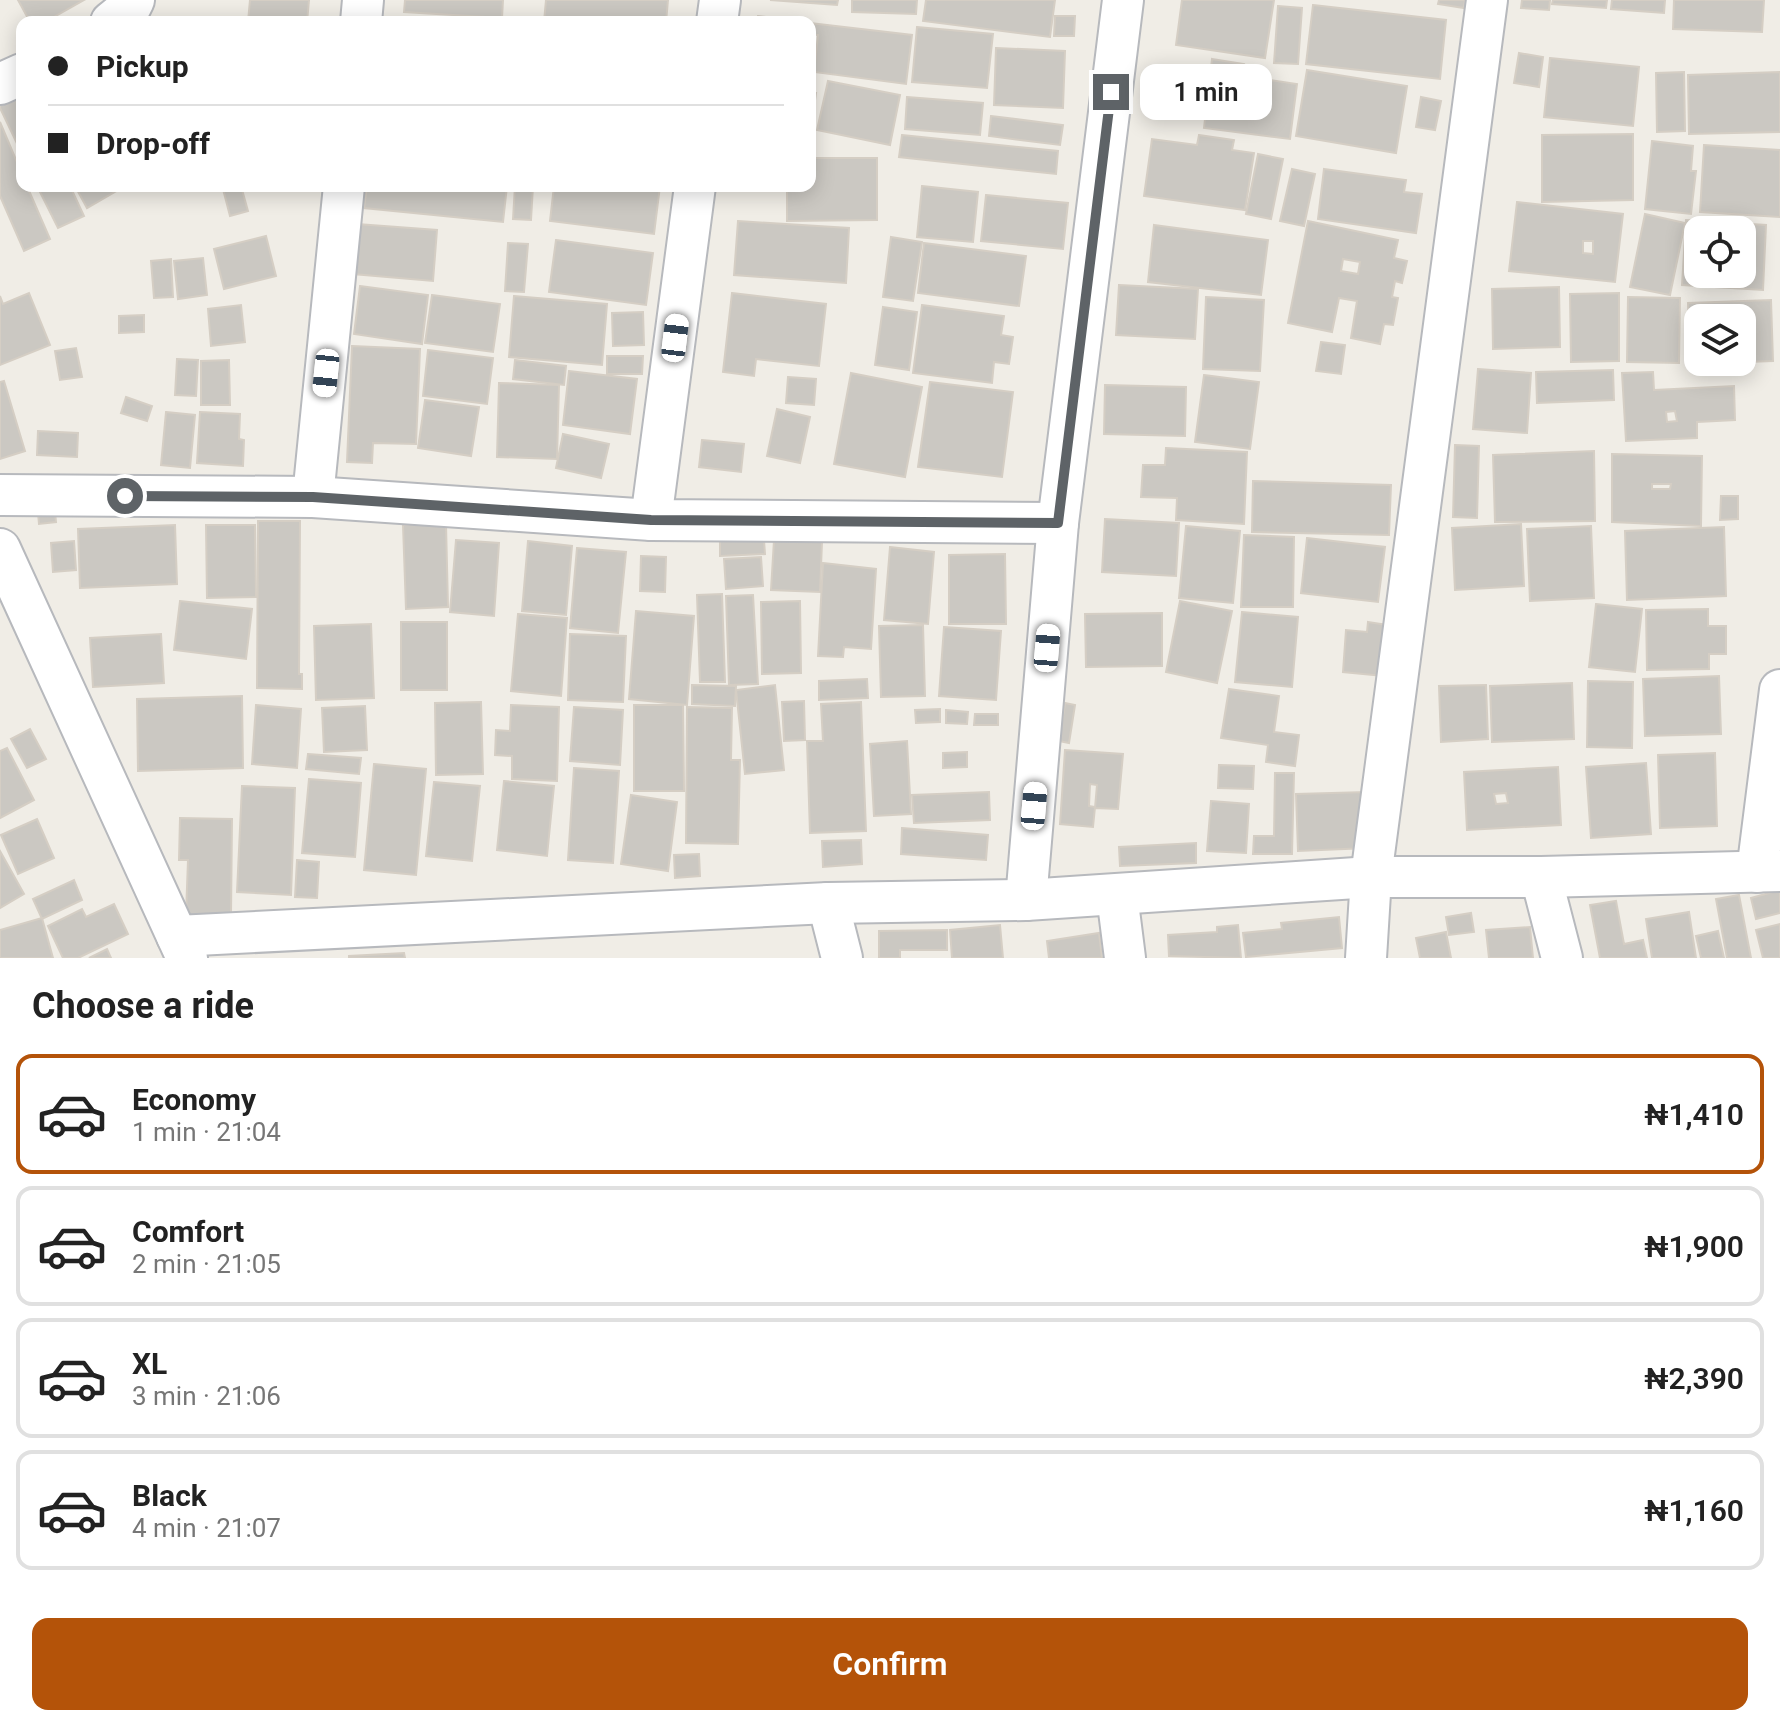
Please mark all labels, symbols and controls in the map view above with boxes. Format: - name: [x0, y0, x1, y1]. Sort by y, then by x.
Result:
- text: Pickup: [96, 49, 189, 84]
- callout: 1 min: [1139, 64, 1271, 120]
- route end: [1093, 74, 1129, 110]
- text: 1 min: [1173, 77, 1239, 107]
- text: Drop-off: [96, 126, 210, 161]
- map controls: [1684, 216, 1756, 376]
- button: locate: [1684, 216, 1756, 288]
- button: layers: [1684, 304, 1756, 376]
- car: [660, 313, 690, 363]
- car: [312, 348, 340, 398]
- route start: [107, 478, 143, 514]
- car: [1033, 623, 1061, 673]
- car: [1020, 781, 1048, 831]
- text: Choose a ride: [32, 985, 254, 1027]
- icon: car: [36, 1078, 108, 1150]
- text: Economy: [132, 1082, 256, 1117]
- text: ₦1,410: [1644, 1097, 1744, 1132]
- text: 1 min · 21:04: [132, 1117, 281, 1147]
- icon: car: [36, 1210, 108, 1282]
- text: Comfort: [132, 1214, 244, 1249]
- text: ₦1,900: [1644, 1229, 1744, 1264]
- text: 2 min · 21:05: [132, 1249, 281, 1279]
- icon: car: [36, 1342, 108, 1414]
- text: XL: [132, 1346, 167, 1381]
- text: ₦2,390: [1644, 1361, 1744, 1396]
- text: 3 min · 21:06: [132, 1381, 281, 1411]
- icon: car: [36, 1474, 108, 1546]
- text: Black: [132, 1478, 207, 1513]
- text: ₦1,160: [1644, 1493, 1744, 1528]
- text: 4 min · 21:07: [132, 1513, 281, 1543]
- button: Confirm: [32, 1618, 1748, 1710]

